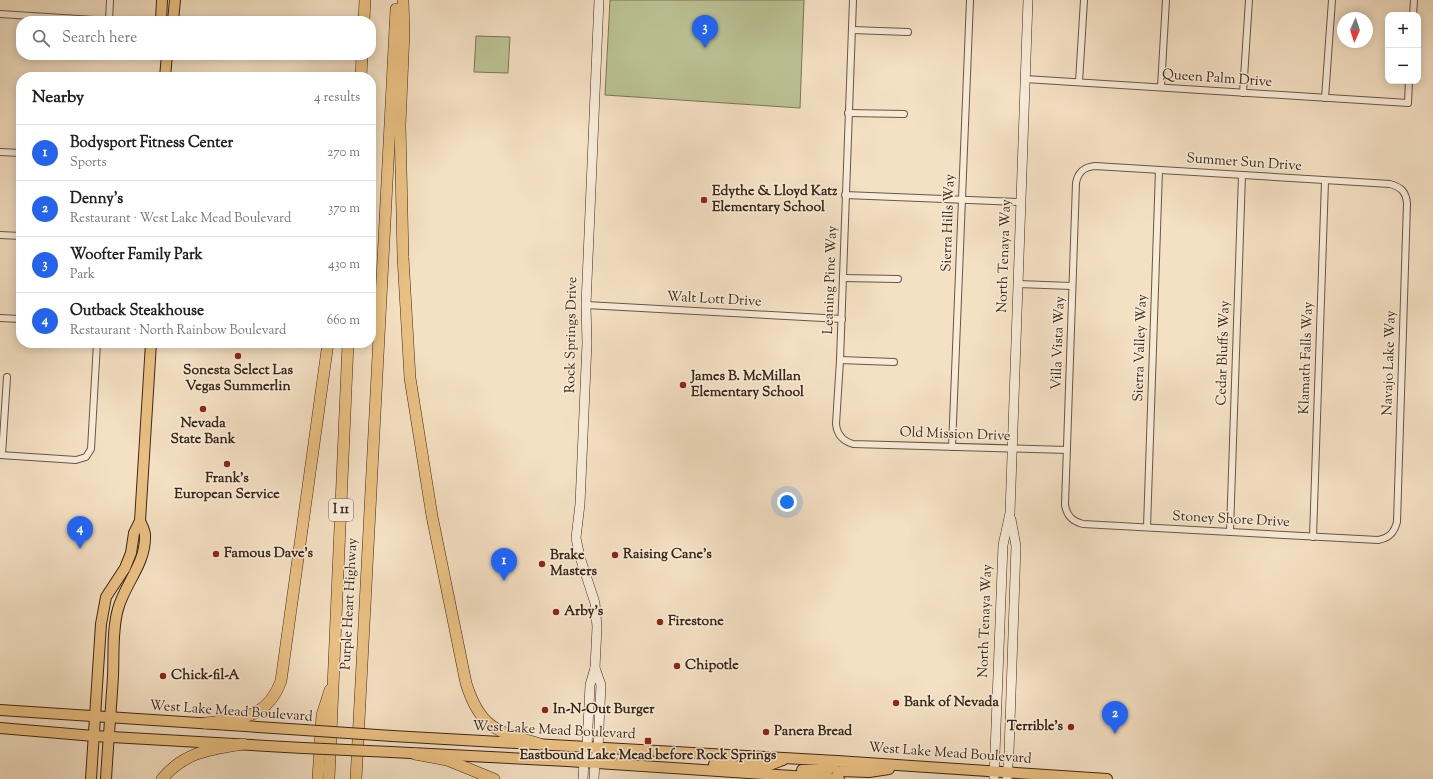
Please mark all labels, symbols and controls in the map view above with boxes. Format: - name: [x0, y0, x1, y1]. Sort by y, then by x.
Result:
- north arrow: [1337, 12, 1373, 48]
- map controls: [1385, 12, 1421, 84]
- button: +: [1385, 12, 1421, 48]
- pin: 3: [692, 15, 718, 48]
- search box: [16, 16, 376, 60]
- icon: search: [30, 27, 52, 49]
- text: Search here: [62, 28, 137, 49]
- button: −: [1385, 48, 1421, 84]
- street label: Queen Palm Drive: [1161, 65, 1273, 93]
- text: Nearby: [32, 86, 84, 110]
- text: 4 results: [314, 89, 360, 107]
- text: Bodysport Fitness Center: [70, 133, 233, 154]
- text: 1: [43, 144, 47, 162]
- text: 270 m: [327, 144, 360, 162]
- street label: Summer Sun Drive: [1186, 149, 1302, 177]
- text: Sports: [70, 154, 107, 172]
- street label: Sierra Hills Way: [937, 174, 961, 272]
- place label: Edythe & Lloyd Katz Elementary School: [712, 182, 838, 218]
- text: Denny's: [70, 189, 123, 210]
- marker: Edythe & Lloyd Katz Elementary School: [699, 195, 709, 205]
- street label: North Tenaya Way: [993, 199, 1017, 313]
- text: 2: [42, 200, 48, 218]
- text: 370 m: [328, 200, 360, 218]
- text: Restaurant · West Lake Mead Boulevard: [70, 210, 291, 228]
- street label: Leaning Pine Way: [819, 225, 843, 335]
- text: Woofter Family Park: [70, 245, 203, 266]
- text: 3: [42, 256, 48, 274]
- text: 430 m: [328, 256, 360, 274]
- text: Park: [70, 266, 95, 284]
- street label: Rock Springs Drive: [561, 277, 583, 393]
- street label: Walt Lott Drive: [666, 288, 762, 312]
- street label: Sierra Valley Way: [1129, 294, 1153, 402]
- street label: Villa Vista Way: [1047, 296, 1071, 390]
- street label: Cedar Bluffs Way: [1212, 300, 1236, 406]
- text: Outback Steakhouse: [70, 301, 204, 322]
- street label: Klamath Falls Way: [1295, 301, 1319, 415]
- street label: Navajo Lake Way: [1378, 310, 1402, 416]
- text: 4: [42, 312, 48, 330]
- text: 660 m: [327, 312, 360, 330]
- text: Restaurant · North Rainbow Boulevard: [70, 322, 286, 340]
- marker: Sonesta Select Las Vegas Summerlin: [233, 351, 243, 361]
- place label: Sonesta Select Las Vegas Summerlin: [183, 361, 293, 397]
- place label: James B. McMillan Elementary School: [690, 367, 804, 403]
- marker: James B. McMillan Elementary School: [678, 380, 688, 390]
- marker: Nevada State Bank: [198, 404, 208, 414]
- place label: Nevada State Bank: [171, 414, 236, 450]
- street label: Old Mission Drive: [899, 423, 1011, 447]
- marker: Frank's European Service: [222, 459, 232, 469]
- place label: Frank's European Service: [174, 469, 280, 505]
- your location: [777, 492, 797, 512]
- road number: I 11: [329, 499, 353, 521]
- street label: Stoney Shore Drive: [1172, 507, 1290, 533]
- pin: 4: [67, 516, 93, 549]
- street label: Purple Heart Highway: [337, 537, 363, 671]
- place label: Famous Dave's: [224, 544, 313, 564]
- place label: Raising Cane's: [623, 545, 712, 565]
- place label: Brake Masters: [550, 546, 597, 582]
- pin: 1: [491, 548, 517, 581]
- marker: Famous Dave's: [211, 549, 221, 559]
- marker: Raising Cane's: [610, 550, 620, 560]
- marker: Brake Masters: [537, 559, 547, 569]
- street label: North Tenaya Way: [974, 564, 998, 678]
- place label: Arby's: [564, 602, 604, 622]
- marker: Arby's: [551, 607, 561, 617]
- place label: Firestone: [668, 612, 724, 632]
- marker: Firestone: [655, 617, 665, 627]
- place label: Chipotle: [685, 656, 739, 676]
- marker: Chipotle: [672, 661, 682, 671]
- place label: Chick-fil-A: [171, 666, 240, 686]
- marker: Chick-fil-A: [158, 671, 168, 681]
- place label: Bank of Nevada: [904, 693, 999, 713]
- street label: West Lake Mead Boulevard: [149, 696, 313, 728]
- marker: Bank of Nevada: [891, 698, 901, 708]
- place label: In-N-Out Burger: [553, 700, 655, 720]
- pin: 2: [1102, 701, 1128, 734]
- marker: In-N-Out Burger: [540, 705, 550, 715]
- street label: West Lake Mead Boulevard: [472, 717, 636, 745]
- place label: Terrible's: [1007, 717, 1063, 737]
- place label: Panera Bread: [774, 722, 852, 742]
- marker: Terrible's: [1066, 722, 1076, 732]
- marker: Panera Bread: [761, 727, 771, 737]
- marker: Eastbound Lake Mead before Rock Springs: [643, 736, 653, 746]
- street label: West Lake Mead Boulevard: [868, 738, 1032, 770]
- place label: Eastbound Lake Mead before Rock Springs: [520, 746, 777, 766]

